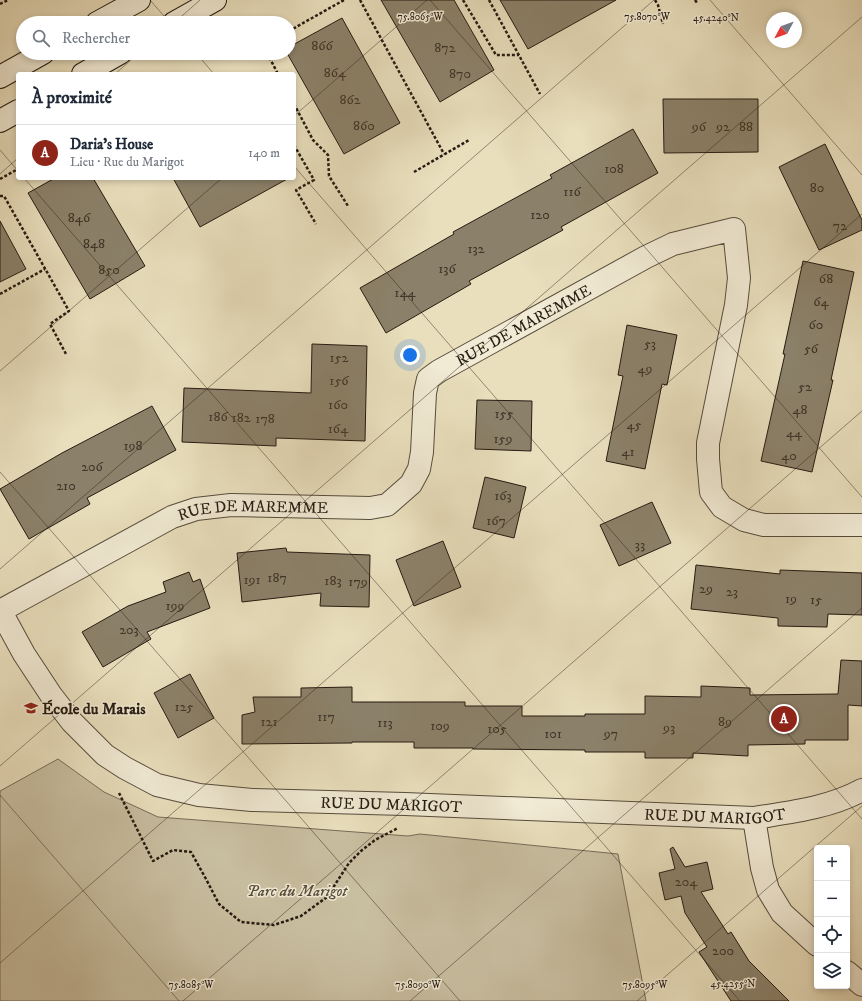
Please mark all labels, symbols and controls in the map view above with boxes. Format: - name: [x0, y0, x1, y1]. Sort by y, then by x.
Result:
- text: 75.8065°W: [397, 11, 443, 23]
- text: 75.8070°W: [624, 11, 671, 23]
- text: 45.4240°N: [693, 12, 739, 24]
- north arrow: [766, 12, 802, 48]
- search box: [16, 16, 296, 60]
- icon: search: [30, 27, 52, 49]
- text: Rechercher: [62, 29, 130, 48]
- house number: 866: [311, 37, 333, 55]
- house number: 872: [434, 39, 456, 57]
- house number: 864: [324, 64, 347, 82]
- house number: 870: [449, 65, 471, 83]
- text: À proximité: [32, 87, 112, 109]
- house number: 862: [339, 91, 361, 109]
- house number: 860: [353, 117, 375, 135]
- house number: 96: [691, 118, 707, 136]
- house number: 92: [715, 118, 730, 136]
- house number: 88: [739, 118, 753, 136]
- text: Daria's House: [70, 135, 153, 154]
- text: A: [41, 145, 49, 161]
- text: 140 m: [248, 145, 280, 161]
- text: Lieu · Rue du Marigot: [70, 154, 184, 170]
- house number: 108: [604, 160, 624, 178]
- house number: 80: [810, 179, 824, 197]
- house number: 116: [563, 183, 581, 201]
- house number: 120: [530, 206, 550, 224]
- house number: 846: [68, 209, 91, 227]
- house number: 72: [833, 217, 847, 235]
- house number: 848: [83, 235, 105, 253]
- house number: 132: [467, 240, 485, 258]
- house number: 136: [438, 260, 457, 278]
- house number: 850: [98, 261, 120, 279]
- house number: 68: [819, 270, 833, 288]
- street label: RUE DE MAREMME: [452, 280, 595, 371]
- house number: 144: [394, 284, 417, 302]
- house number: 64: [813, 293, 830, 311]
- house number: 60: [809, 316, 823, 334]
- house number: 53: [644, 335, 656, 353]
- house number: 56: [804, 340, 819, 358]
- your location: [400, 345, 420, 365]
- house number: 152: [330, 349, 349, 367]
- house number: 49: [637, 360, 653, 378]
- house number: 156: [329, 372, 349, 390]
- house number: 52: [798, 378, 812, 396]
- house number: 160: [328, 396, 348, 414]
- house number: 48: [792, 401, 808, 419]
- house number: 155: [495, 405, 514, 423]
- house number: 186: [208, 408, 228, 426]
- house number: 182: [231, 409, 251, 427]
- house number: 178: [255, 410, 275, 428]
- house number: 45: [627, 416, 642, 434]
- house number: 164: [328, 420, 349, 438]
- house number: 44: [786, 424, 803, 442]
- house number: 159: [494, 430, 513, 448]
- house number: 198: [123, 437, 143, 455]
- house number: 41: [621, 443, 635, 461]
- house number: 40: [781, 447, 797, 465]
- house number: 206: [81, 458, 104, 476]
- house number: 210: [56, 477, 76, 495]
- house number: 163: [494, 487, 512, 505]
- street label: RUE DE MAREMME: [175, 496, 328, 525]
- house number: 167: [486, 512, 506, 530]
- house number: 33: [635, 536, 645, 554]
- house number: 187: [267, 569, 287, 587]
- house number: 191: [243, 571, 261, 589]
- house number: 183: [324, 572, 342, 590]
- house number: 179: [348, 573, 368, 591]
- house number: 29: [699, 580, 713, 598]
- house number: 23: [726, 583, 738, 601]
- house number: 19: [785, 590, 797, 608]
- house number: 15: [810, 591, 822, 609]
- house number: 199: [165, 597, 185, 615]
- house number: 203: [119, 621, 139, 639]
- house number: 125: [175, 698, 193, 716]
- place label: École du Marais: [42, 699, 146, 719]
- school or university icon: École du Marais: [23, 700, 39, 716]
- pin: A: [771, 704, 797, 734]
- house number: 117: [317, 708, 335, 726]
- house number: 121: [260, 713, 278, 731]
- house number: 89: [718, 713, 732, 731]
- house number: 113: [377, 714, 393, 732]
- house number: 109: [430, 717, 450, 735]
- house number: 93: [662, 719, 675, 737]
- house number: 105: [487, 720, 507, 738]
- house number: 101: [544, 725, 562, 743]
- house number: 97: [603, 725, 618, 743]
- street label: RUE DU MARIGOT: [320, 793, 463, 817]
- street label: RUE DU MARIGOT: [644, 804, 787, 829]
- map controls: [814, 845, 850, 989]
- button: +: [814, 845, 850, 881]
- house number: 204: [675, 873, 698, 891]
- park label: Parc du Marigot: [247, 881, 348, 901]
- button: −: [814, 881, 850, 917]
- button: locate: [814, 917, 850, 953]
- house number: 200: [712, 942, 734, 960]
- button: layers: [814, 953, 850, 989]
- text: 45.4255°N: [711, 978, 755, 990]
- text: 75.8085°W: [169, 979, 214, 991]
- text: 75.8090°W: [395, 979, 442, 991]
- text: 75.8095°W: [623, 979, 668, 991]

